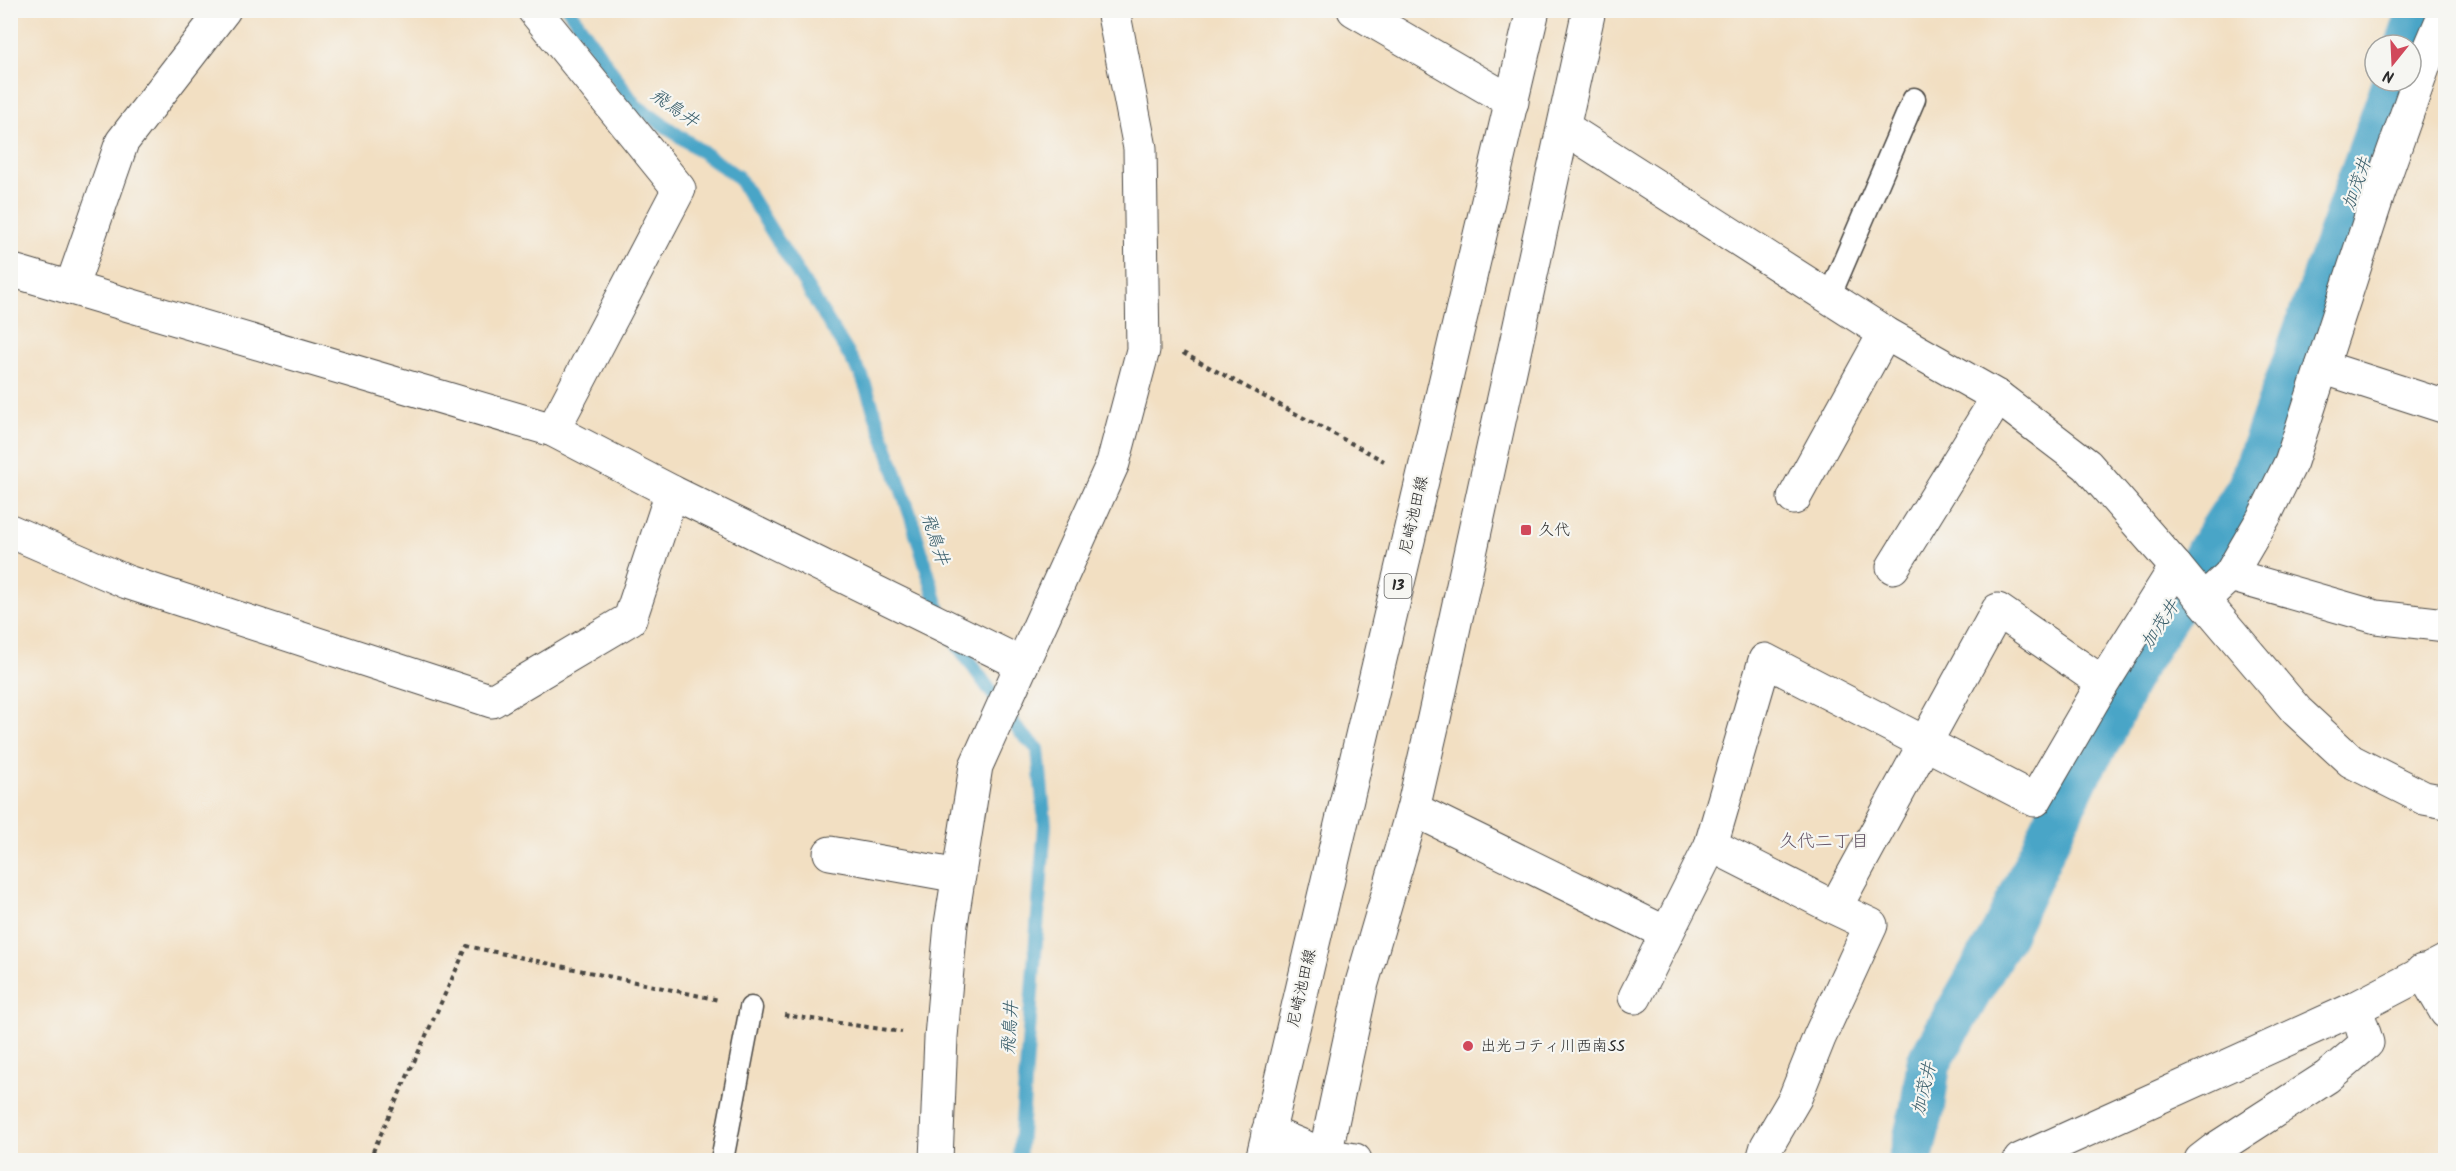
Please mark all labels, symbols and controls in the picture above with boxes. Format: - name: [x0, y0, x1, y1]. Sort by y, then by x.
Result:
- north arrow: [2363, 33, 2423, 93]
- text: N: [2380, 62, 2397, 89]
- water label: 飛鳥井: [644, 82, 705, 137]
- water label: 加茂井: [2335, 153, 2381, 214]
- street label: 尼崎池田線: [1393, 473, 1435, 557]
- water label: 飛鳥井: [912, 509, 956, 570]
- place label: 久代: [1538, 518, 1570, 543]
- marker: 久代: [1519, 523, 1533, 537]
- road number: 13: [1384, 574, 1412, 598]
- water label: 加茂井: [2134, 594, 2188, 656]
- district label: 久代二丁目: [1779, 828, 1869, 857]
- street label: 尼崎池田線: [1281, 946, 1323, 1030]
- water label: 飛鳥井: [995, 999, 1027, 1056]
- place label: 出光コティ川西南SS: [1480, 1034, 1625, 1059]
- marker: 出光コティ川西南SS: [1461, 1039, 1475, 1053]
- water label: 加茂井: [1905, 1058, 1945, 1119]

